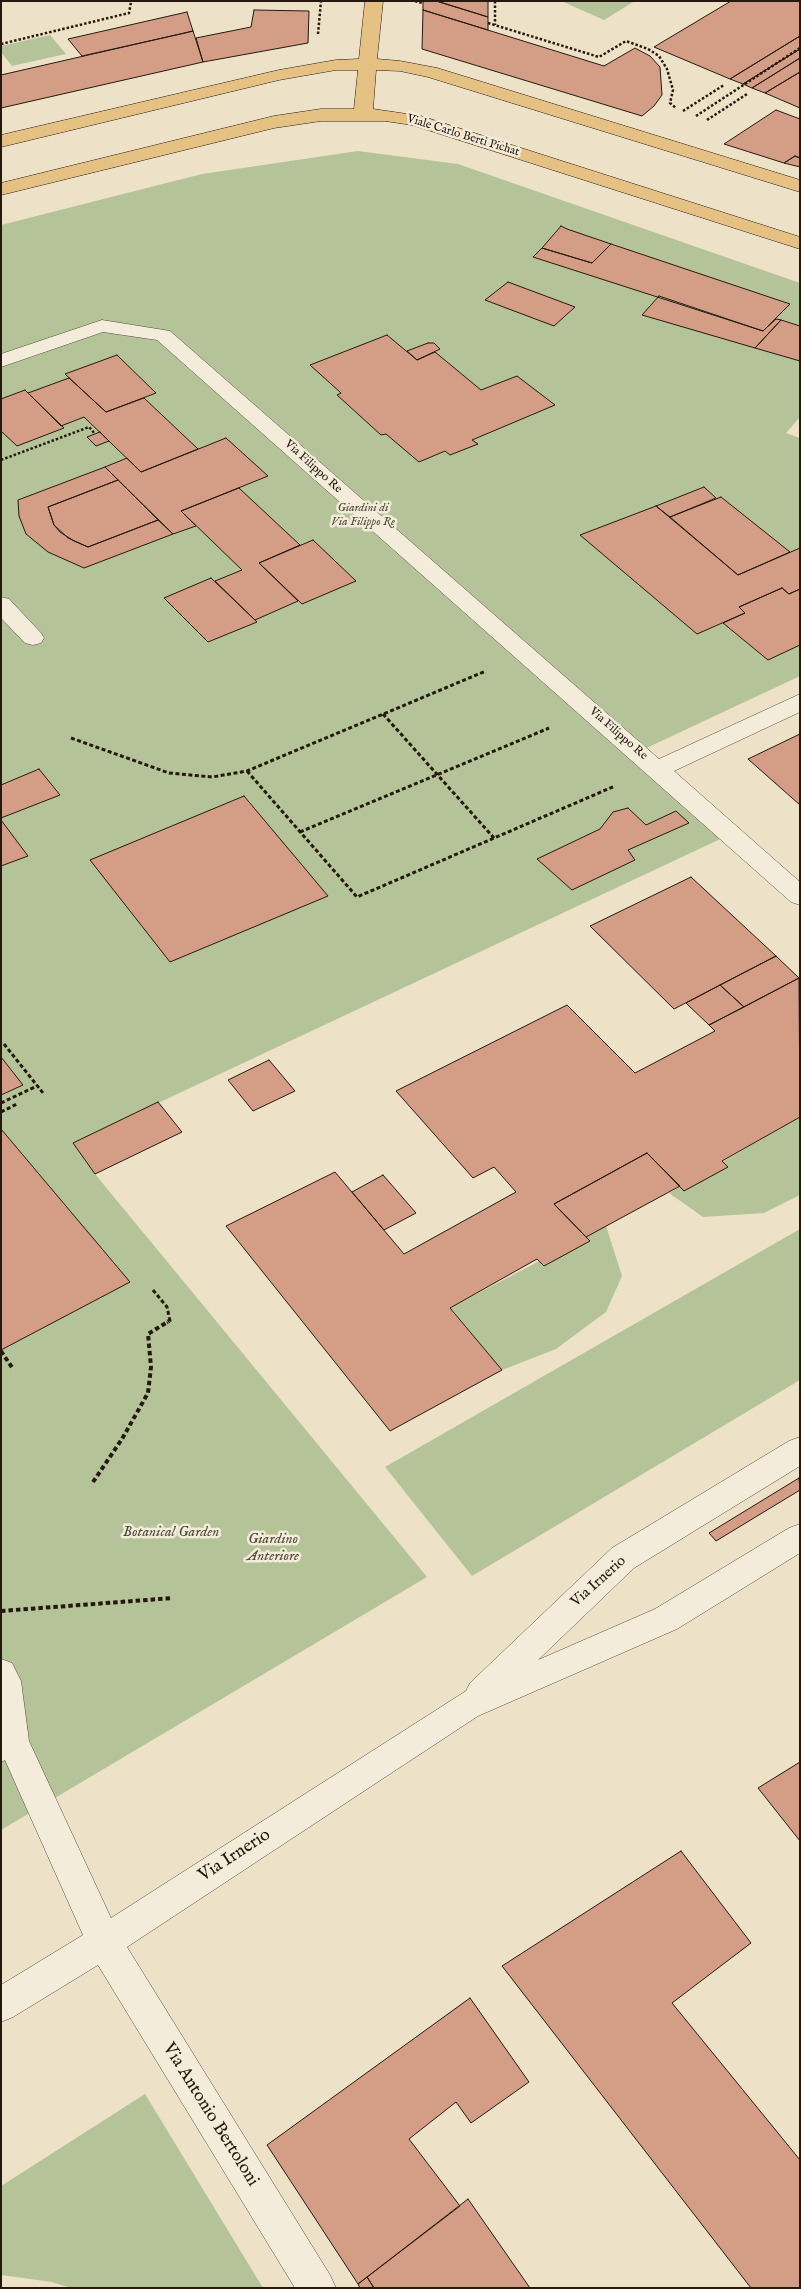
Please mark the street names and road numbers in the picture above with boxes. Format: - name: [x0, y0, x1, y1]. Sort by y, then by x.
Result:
- street label: Viale Carlo Berti Pichat: [405, 112, 521, 160]
- street label: Via Filippo Re: [281, 437, 345, 497]
- street label: Via Filippo Re: [586, 705, 650, 763]
- street label: Via Irnerio: [568, 1553, 630, 1611]
- street label: Via Irnerio: [195, 1825, 275, 1887]
- street label: Via Antonio Bertoloni: [157, 2039, 263, 2191]

